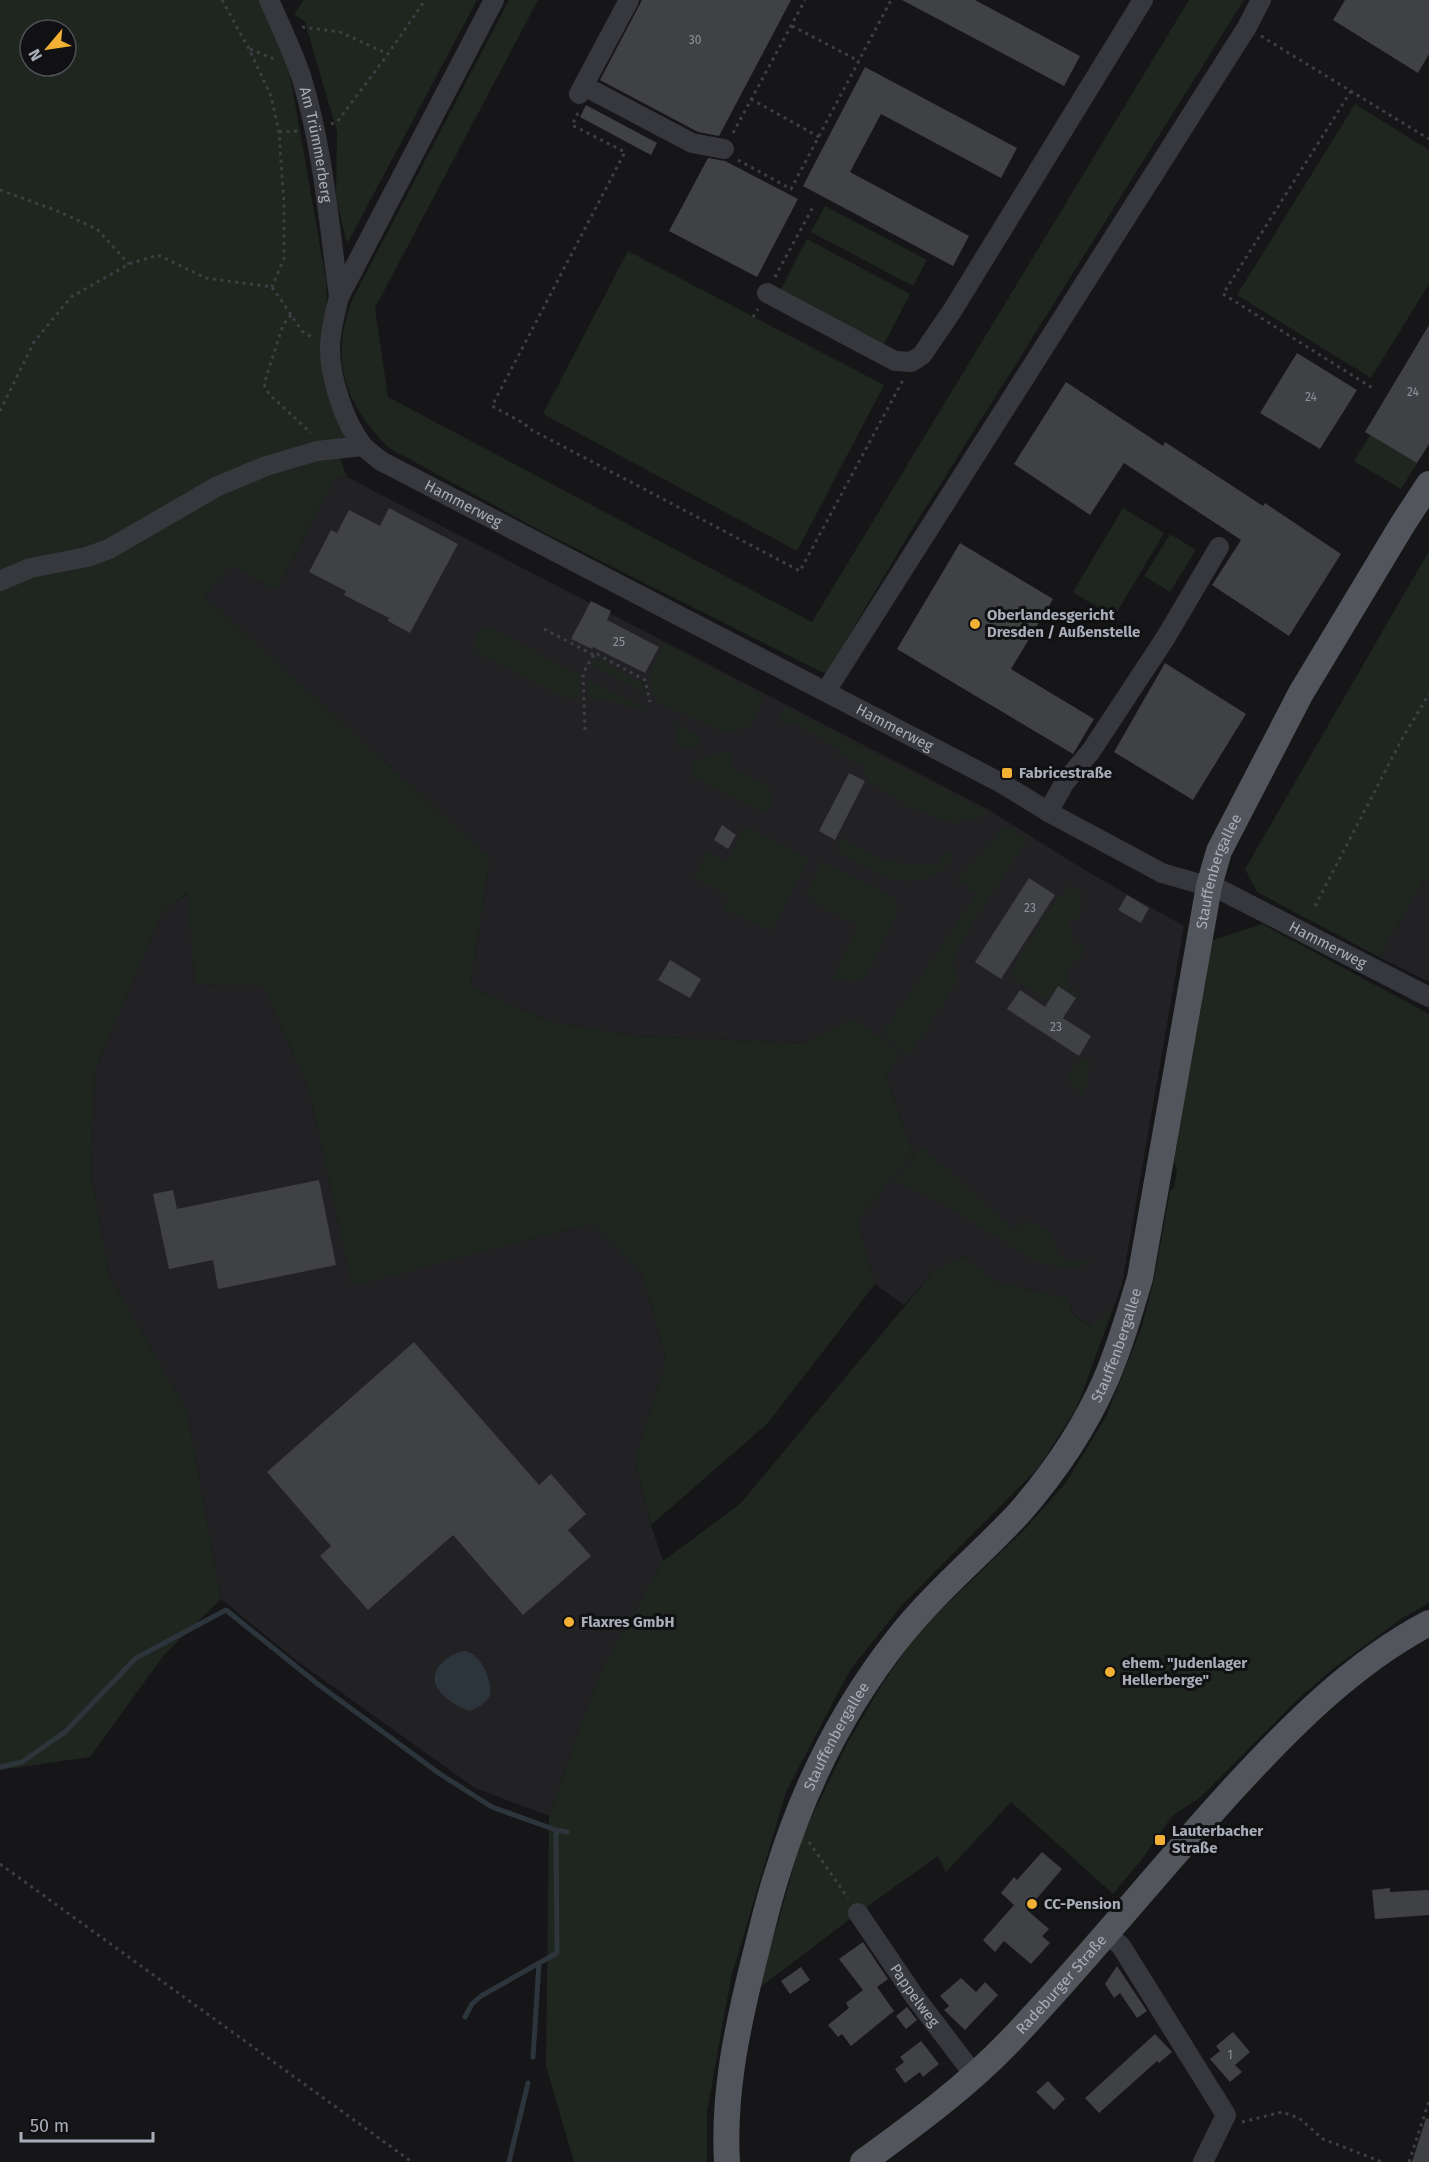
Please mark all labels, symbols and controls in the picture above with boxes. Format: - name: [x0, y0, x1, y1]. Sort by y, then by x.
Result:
- north arrow: [18, 18, 78, 78]
- house number: 30: [689, 33, 702, 47]
- text: N: [24, 46, 46, 64]
- street label: Am Trümmerberg: [296, 85, 336, 204]
- house number: 24: [1407, 385, 1420, 399]
- house number: 24: [1305, 390, 1318, 404]
- street label: Hammerweg: [422, 476, 505, 531]
- place label: Oberlandesgericht Dresden / Außenstelle: [987, 606, 1140, 641]
- marker: Oberlandesgericht Dresden / Außenstelle: [968, 617, 982, 631]
- house number: 25: [613, 635, 625, 649]
- street label: Hammerweg: [853, 700, 937, 755]
- place label: Fabricestraße: [1019, 764, 1112, 782]
- marker: Fabricestraße: [1000, 766, 1014, 780]
- street label: Stauffenbergallee: [1193, 811, 1246, 931]
- house number: 23: [1024, 901, 1036, 915]
- street label: Hammerweg: [1286, 918, 1370, 972]
- house number: 23: [1050, 1020, 1062, 1034]
- street label: Stauffenbergallee: [1087, 1286, 1146, 1406]
- place label: Flaxres GmbH: [581, 1613, 674, 1631]
- marker: Flaxres GmbH: [562, 1615, 576, 1629]
- place label: ehem. "Judenlager Hellerberge": [1122, 1654, 1248, 1689]
- marker: ehem. "Judenlager Hellerberge": [1103, 1665, 1117, 1679]
- street label: Stauffenbergallee: [800, 1679, 873, 1793]
- place label: Lauterbacher Straße: [1172, 1822, 1264, 1857]
- marker: Lauterbacher Straße: [1153, 1833, 1167, 1847]
- place label: CC-Pension: [1044, 1895, 1121, 1913]
- marker: CC-Pension: [1025, 1897, 1039, 1911]
- street label: Radeburger Straße: [1012, 1931, 1110, 2038]
- street label: Pappelweg: [886, 1960, 944, 2031]
- house number: 1: [1227, 2048, 1233, 2062]
- scale bar: [21, 2105, 153, 2143]
- text: 50 m: [30, 2115, 69, 2137]

